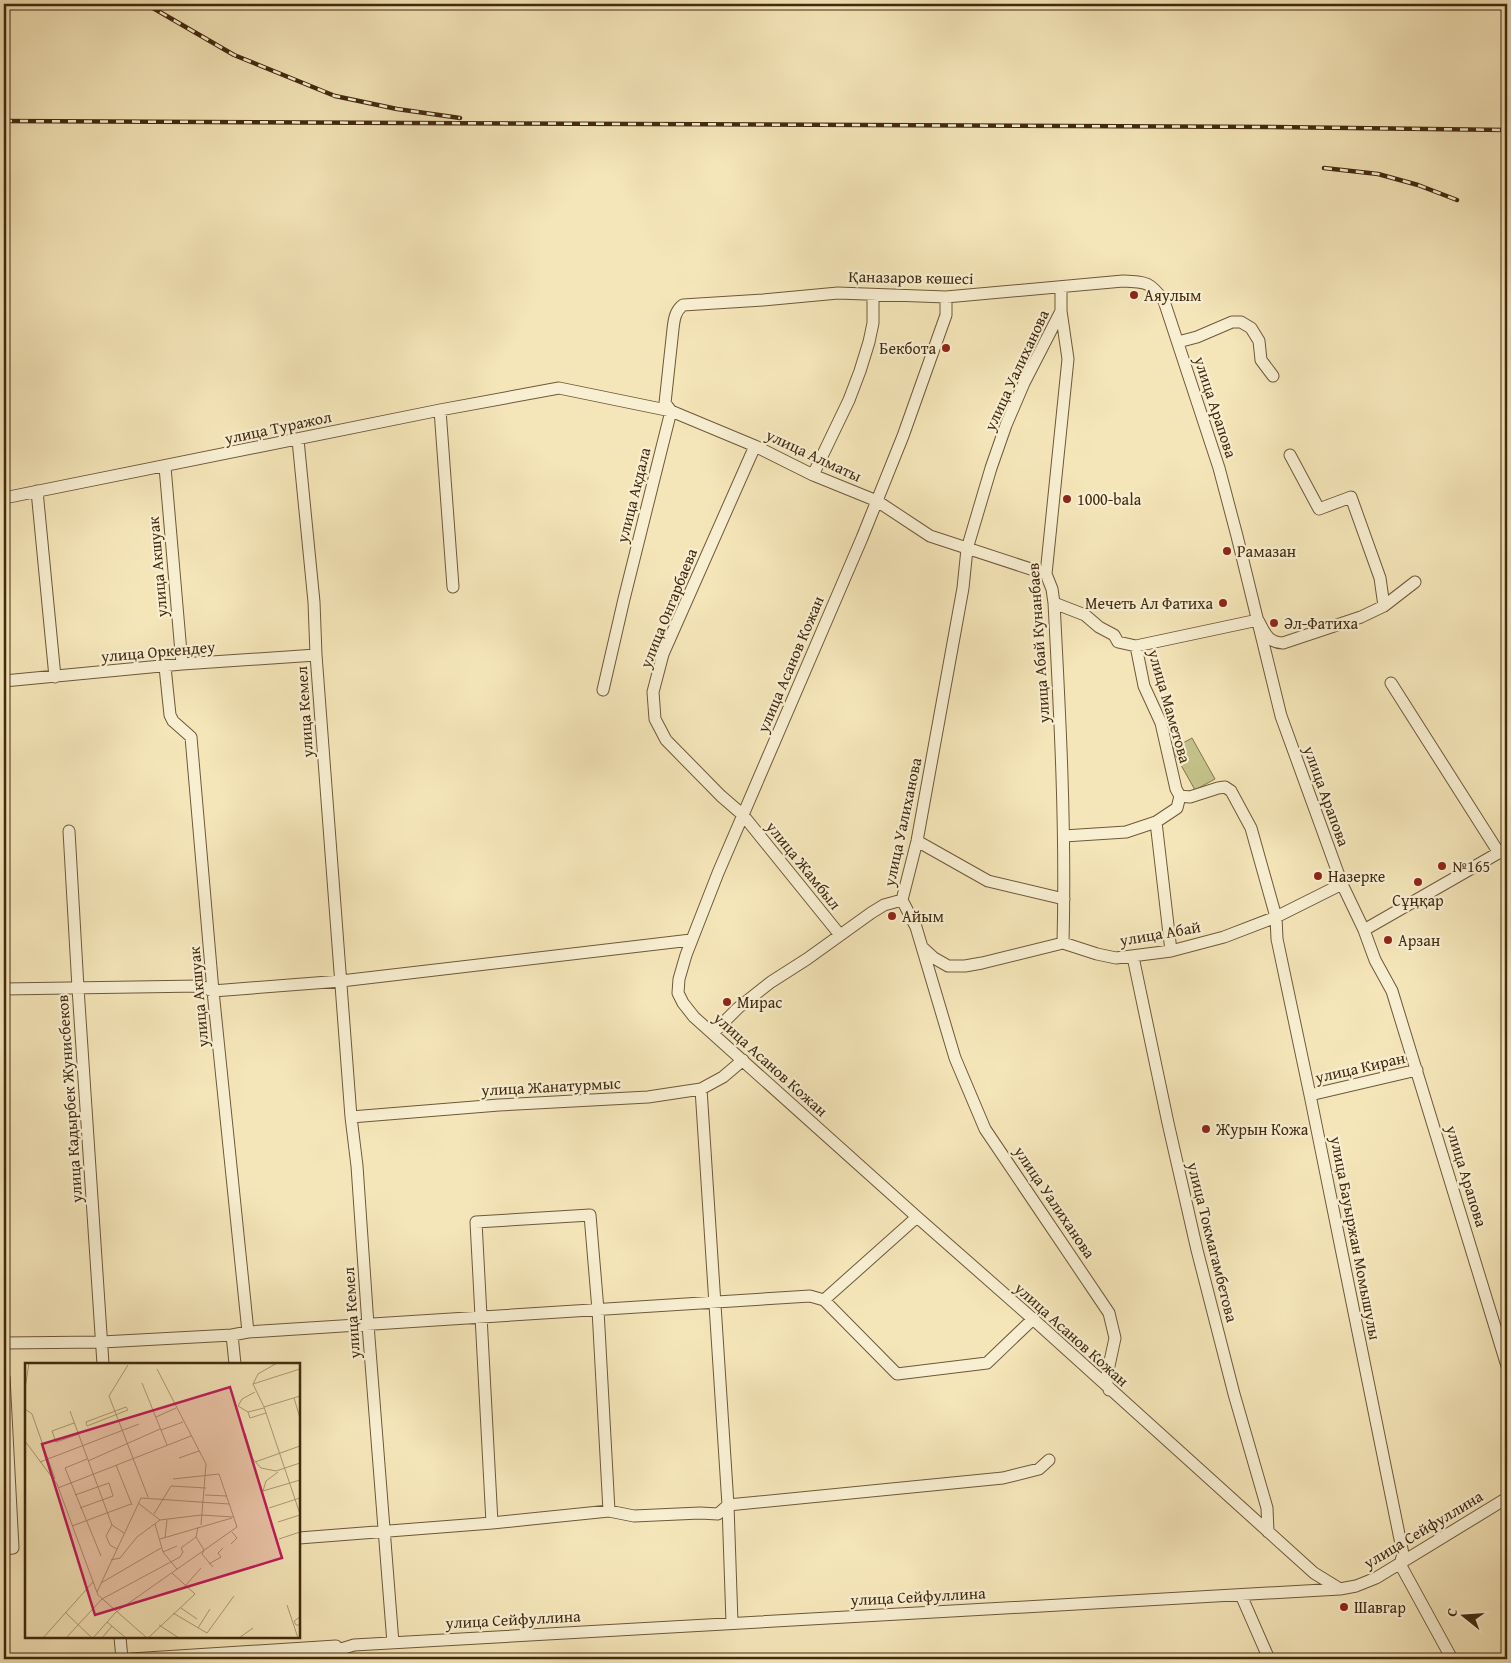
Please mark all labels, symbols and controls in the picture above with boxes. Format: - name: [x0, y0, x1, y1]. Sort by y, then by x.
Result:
- street label: Қаназаров көшесі: [848, 264, 974, 290]
- place label: Аяулым: [1144, 283, 1201, 307]
- marker: Аяулым: [1128, 289, 1140, 301]
- street label: улица Уалиханова: [977, 305, 1055, 435]
- place label: Бекбота: [879, 336, 936, 360]
- marker: Бекбота: [940, 342, 952, 354]
- street label: улица Арапова: [1188, 352, 1244, 461]
- street label: улица Туражол: [221, 404, 334, 450]
- street label: улица Алматы: [761, 422, 866, 488]
- street label: улица Акдала: [609, 444, 657, 546]
- place label: 1000-bala: [1077, 487, 1142, 511]
- marker: 1000-bala: [1061, 493, 1073, 505]
- street label: улица Акшуак: [141, 515, 173, 619]
- place label: Рамазан: [1237, 539, 1296, 563]
- street label: улица Онгарбаева: [633, 544, 703, 673]
- marker: Рамазан: [1221, 545, 1233, 557]
- street label: улица Абай Кунанбаев: [1020, 562, 1056, 725]
- place label: Мечеть Ал Фатиха: [1085, 591, 1213, 615]
- street label: улица Асанов Кожан: [750, 592, 830, 737]
- marker: Мечеть Ал Фатиха: [1217, 597, 1229, 609]
- place label: Әл-Фатиха: [1284, 611, 1359, 635]
- marker: Әл-Фатиха: [1268, 617, 1280, 629]
- street label: улица Оркендеу: [99, 634, 216, 668]
- street label: улица Маметова: [1142, 645, 1198, 766]
- street label: улица Кемел: [289, 665, 319, 760]
- street label: улица Арапова: [1297, 741, 1356, 850]
- street label: улица Уалиханова: [876, 755, 927, 890]
- street label: улица Жамбыл: [760, 815, 847, 915]
- place label: №165: [1452, 854, 1490, 878]
- marker: №165: [1436, 860, 1448, 872]
- place label: Назерке: [1328, 864, 1385, 888]
- marker: Назерке: [1312, 870, 1324, 882]
- marker: Сұңқар: [1412, 876, 1424, 888]
- place label: Сұңқар: [1392, 888, 1444, 912]
- place label: Айым: [902, 904, 944, 928]
- marker: Айым: [886, 910, 898, 922]
- street label: улица Абай: [1117, 914, 1203, 952]
- place label: Арзан: [1398, 928, 1440, 952]
- marker: Арзан: [1382, 934, 1394, 946]
- street label: улица Акшуак: [182, 945, 214, 1049]
- place label: Мирас: [737, 990, 782, 1014]
- street label: улица Кадырбек Жунисбеков: [50, 994, 88, 1205]
- marker: Мирас: [721, 996, 733, 1008]
- street label: улица Асанов Кожан: [708, 1005, 833, 1122]
- street label: улица Киран: [1312, 1045, 1407, 1089]
- street label: улица Жанатурмыс: [480, 1070, 621, 1102]
- place label: Журын Кожа: [1215, 1117, 1309, 1141]
- street label: улица Арапова: [1440, 1121, 1494, 1230]
- marker: Журын Кожа: [1200, 1123, 1212, 1135]
- street label: улица Бауыржан Момышулы: [1324, 1133, 1388, 1342]
- street label: улица Уалиханова: [1008, 1140, 1102, 1263]
- street label: улица Токмагамбетова: [1181, 1159, 1245, 1325]
- street label: улица Кемел: [336, 1266, 366, 1361]
- street label: улица Асанов Кожан: [1009, 1275, 1134, 1392]
- inset map: [25, 1363, 300, 1638]
- street label: улица Сейфуллина: [1358, 1484, 1488, 1575]
- street label: улица Сейфуллина: [849, 1580, 987, 1612]
- north arrow: [1438, 1590, 1488, 1640]
- place label: Шавгар: [1354, 1595, 1406, 1619]
- marker: Шавгар: [1338, 1601, 1350, 1613]
- street label: улица Сейфуллина: [444, 1603, 582, 1635]
- text: С: [1441, 1605, 1462, 1619]

